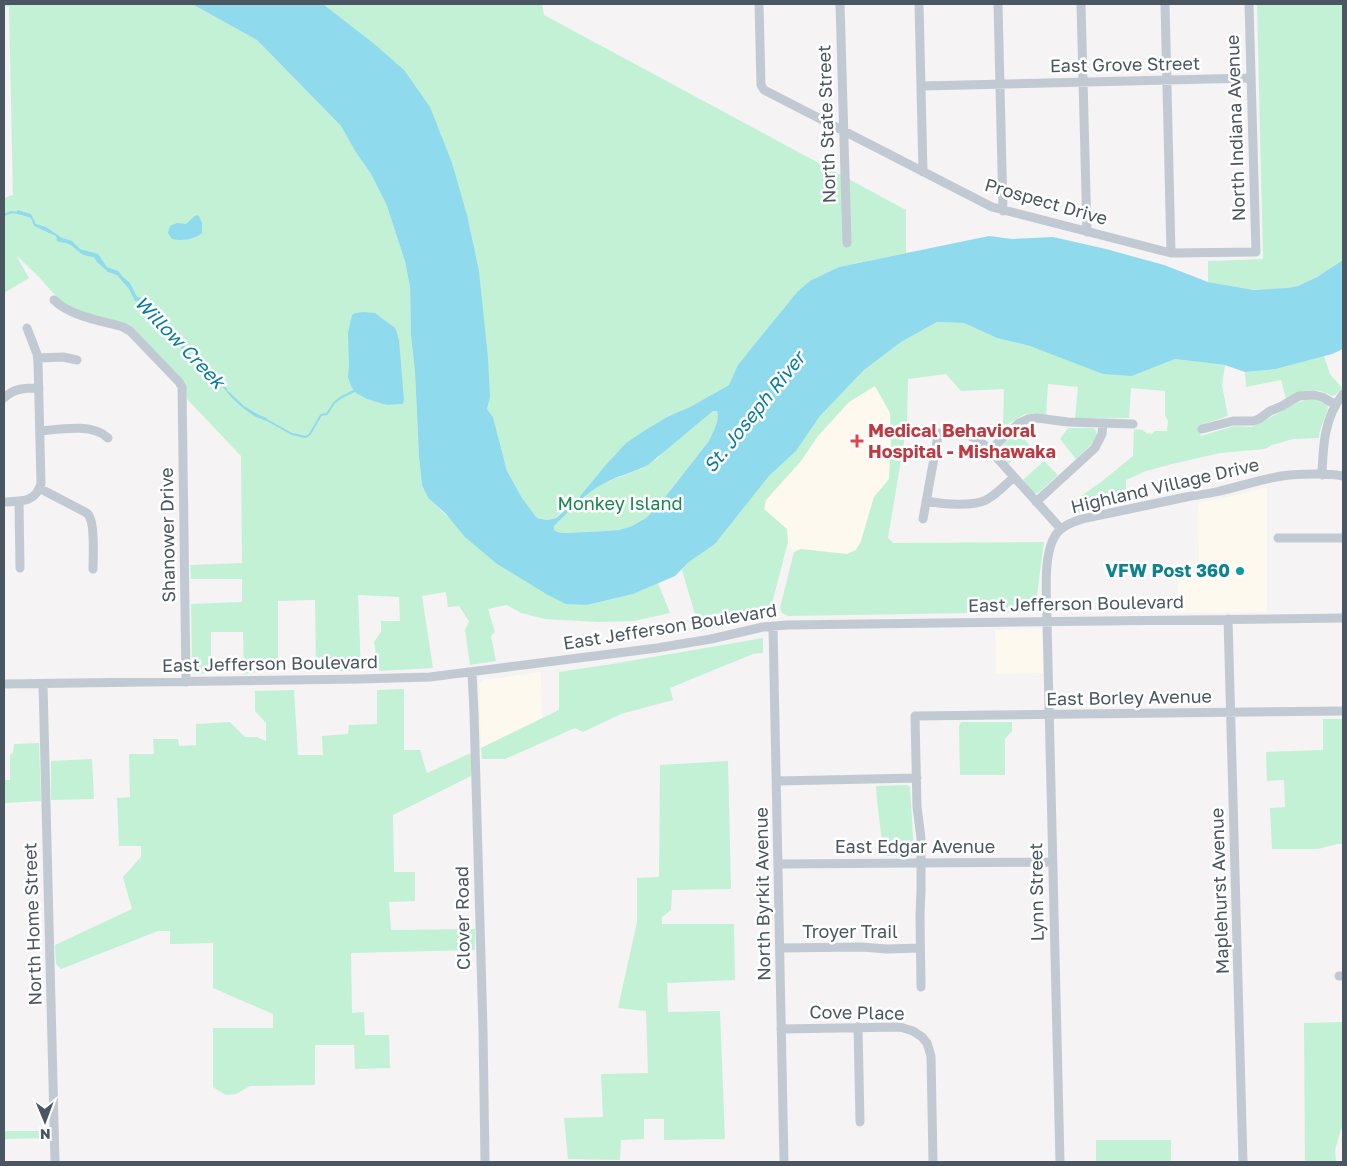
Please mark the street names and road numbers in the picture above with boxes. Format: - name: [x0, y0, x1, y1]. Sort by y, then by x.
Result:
- street label: North Indiana Avenue: [1221, 34, 1249, 222]
- street label: North State Street: [812, 44, 840, 204]
- street label: East Grove Street: [1050, 52, 1200, 76]
- street label: Prospect Drive: [982, 173, 1110, 229]
- street label: Highland Village Drive: [1069, 453, 1261, 517]
- street label: Shanower Drive: [155, 467, 179, 603]
- street label: East Jefferson Boulevard: [968, 590, 1184, 616]
- street label: East Jefferson Boulevard: [561, 598, 778, 654]
- street label: East Jefferson Boulevard: [162, 650, 378, 676]
- street label: East Borley Avenue: [1046, 685, 1212, 709]
- street label: North Byrkit Avenue: [749, 807, 775, 981]
- street label: Maplehurst Avenue: [1205, 807, 1233, 975]
- street label: East Edgar Avenue: [835, 835, 995, 857]
- street label: North Home Street: [18, 842, 46, 1006]
- street label: Lynn Street: [1024, 842, 1048, 942]
- street label: Clover Road: [450, 866, 474, 970]
- street label: Troyer Trail: [802, 920, 898, 942]
- street label: Cove Place: [809, 1000, 905, 1024]

